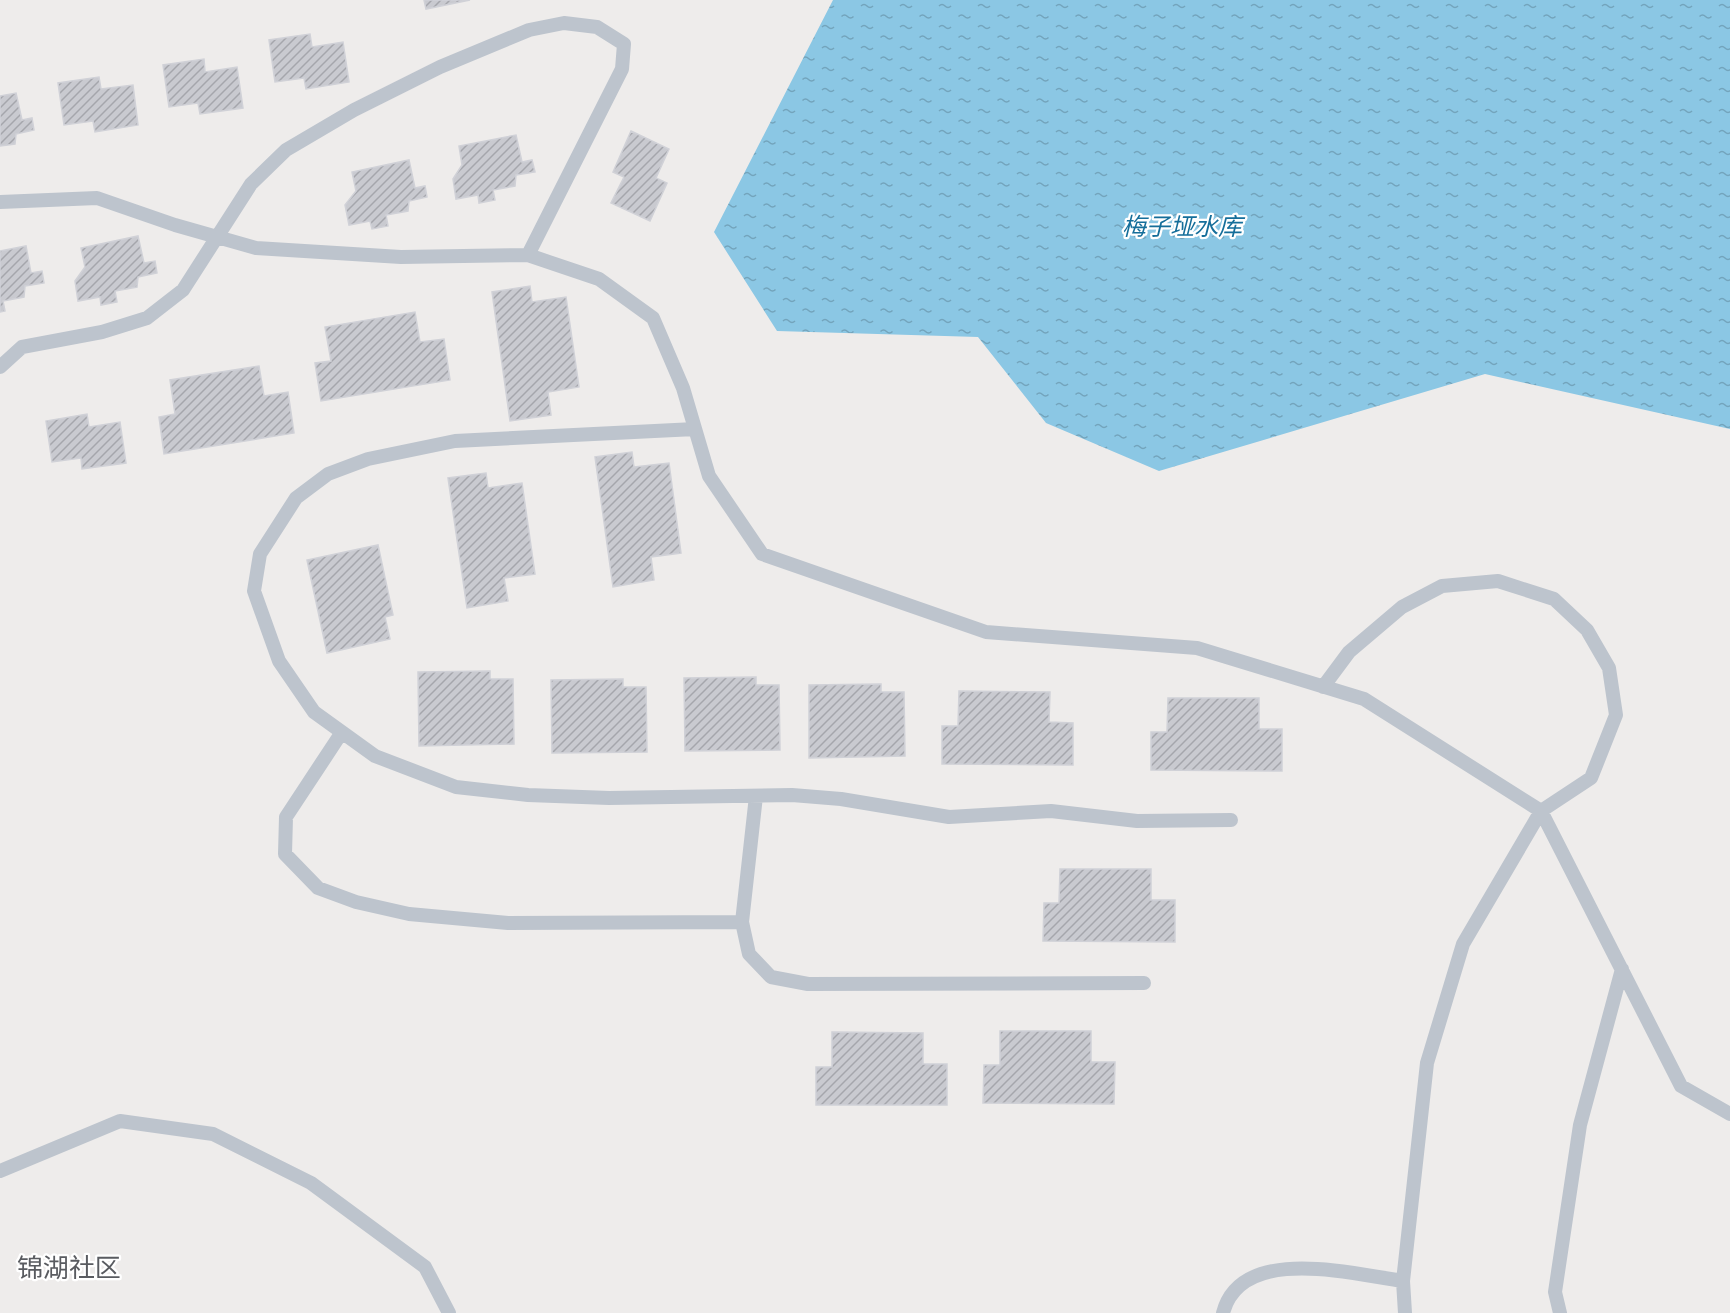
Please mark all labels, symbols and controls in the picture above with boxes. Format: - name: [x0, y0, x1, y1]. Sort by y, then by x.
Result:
- water label: 梅子垭水库: [1122, 211, 1246, 240]
- district label: 锦湖社区: [17, 1251, 121, 1282]

